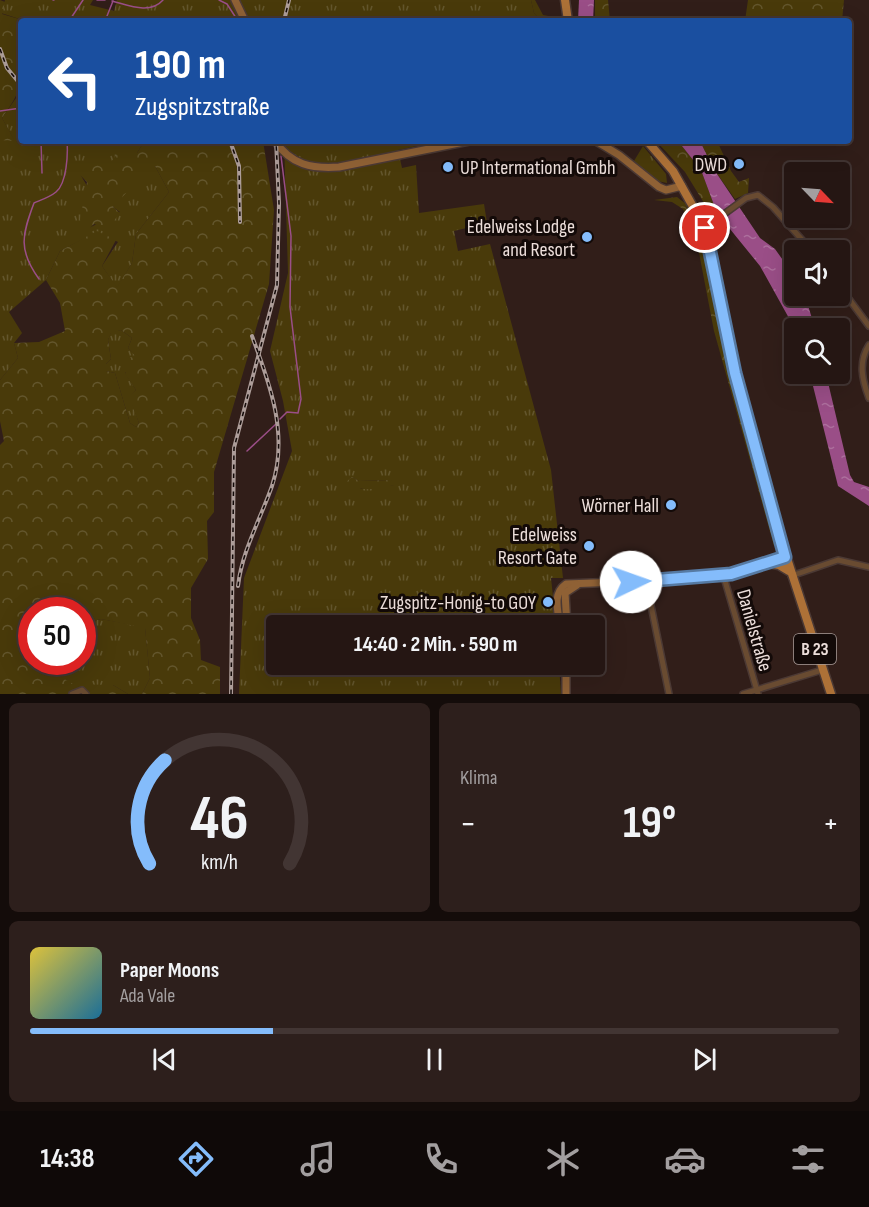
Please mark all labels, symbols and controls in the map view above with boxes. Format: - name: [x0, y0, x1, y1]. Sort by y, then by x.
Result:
- text: 190 m: [135, 40, 226, 91]
- icon: left: [36, 42, 114, 120]
- text: Zugspitzstraße: [135, 91, 270, 123]
- place label: DWD: [694, 153, 727, 177]
- place label: UP Intermational Gmbh: [460, 156, 616, 180]
- marker: DWD: [732, 157, 746, 171]
- marker: UP Intermational Gmbh: [441, 160, 455, 174]
- north arrow: [784, 162, 850, 228]
- map controls: [784, 162, 850, 384]
- pin: [679, 202, 730, 253]
- icon: arrive: [688, 211, 721, 244]
- place label: Edelweiss Lodge and Resort: [467, 215, 575, 262]
- marker: Edelweiss Lodge and Resort: [580, 230, 594, 244]
- button: sound: [784, 240, 850, 306]
- button: search: [784, 318, 850, 384]
- place label: Wörner Hall: [581, 494, 659, 518]
- marker: Wörner Hall: [664, 498, 678, 512]
- place label: Edelweiss Resort Gate: [498, 523, 577, 570]
- marker: Edelweiss Resort Gate: [582, 539, 596, 553]
- position arrow: [599, 550, 663, 614]
- street label: Danielstraße: [731, 586, 777, 674]
- place label: Zugspitz-Honig-to GOY: [380, 591, 537, 615]
- marker: Zugspitz-Honig-to GOY: [541, 595, 555, 609]
- speed limit sign: 50: [18, 597, 96, 675]
- text: 14:40 · 2 Min. · 590 m: [354, 631, 517, 658]
- road number: B 23: [794, 634, 836, 664]
- text: Klima: [460, 766, 498, 790]
- text: 46: [190, 782, 249, 857]
- text: 19°: [623, 796, 676, 851]
- text: −: [460, 804, 476, 844]
- text: +: [823, 804, 839, 844]
- text: km/h: [201, 851, 238, 876]
- text: Paper Moons: [120, 957, 219, 984]
- text: Ada Vale: [120, 984, 175, 1008]
- icon: previous: [148, 1043, 181, 1076]
- icon: pause: [418, 1043, 451, 1076]
- icon: next: [688, 1043, 721, 1076]
- icon: directions: [175, 1138, 217, 1180]
- icon: music: [297, 1138, 339, 1180]
- icon: phone: [420, 1138, 462, 1180]
- icon: climate: [542, 1138, 584, 1180]
- icon: car: [664, 1138, 706, 1180]
- icon: filters: [787, 1138, 829, 1180]
- text: 14:38: [40, 1143, 94, 1175]

